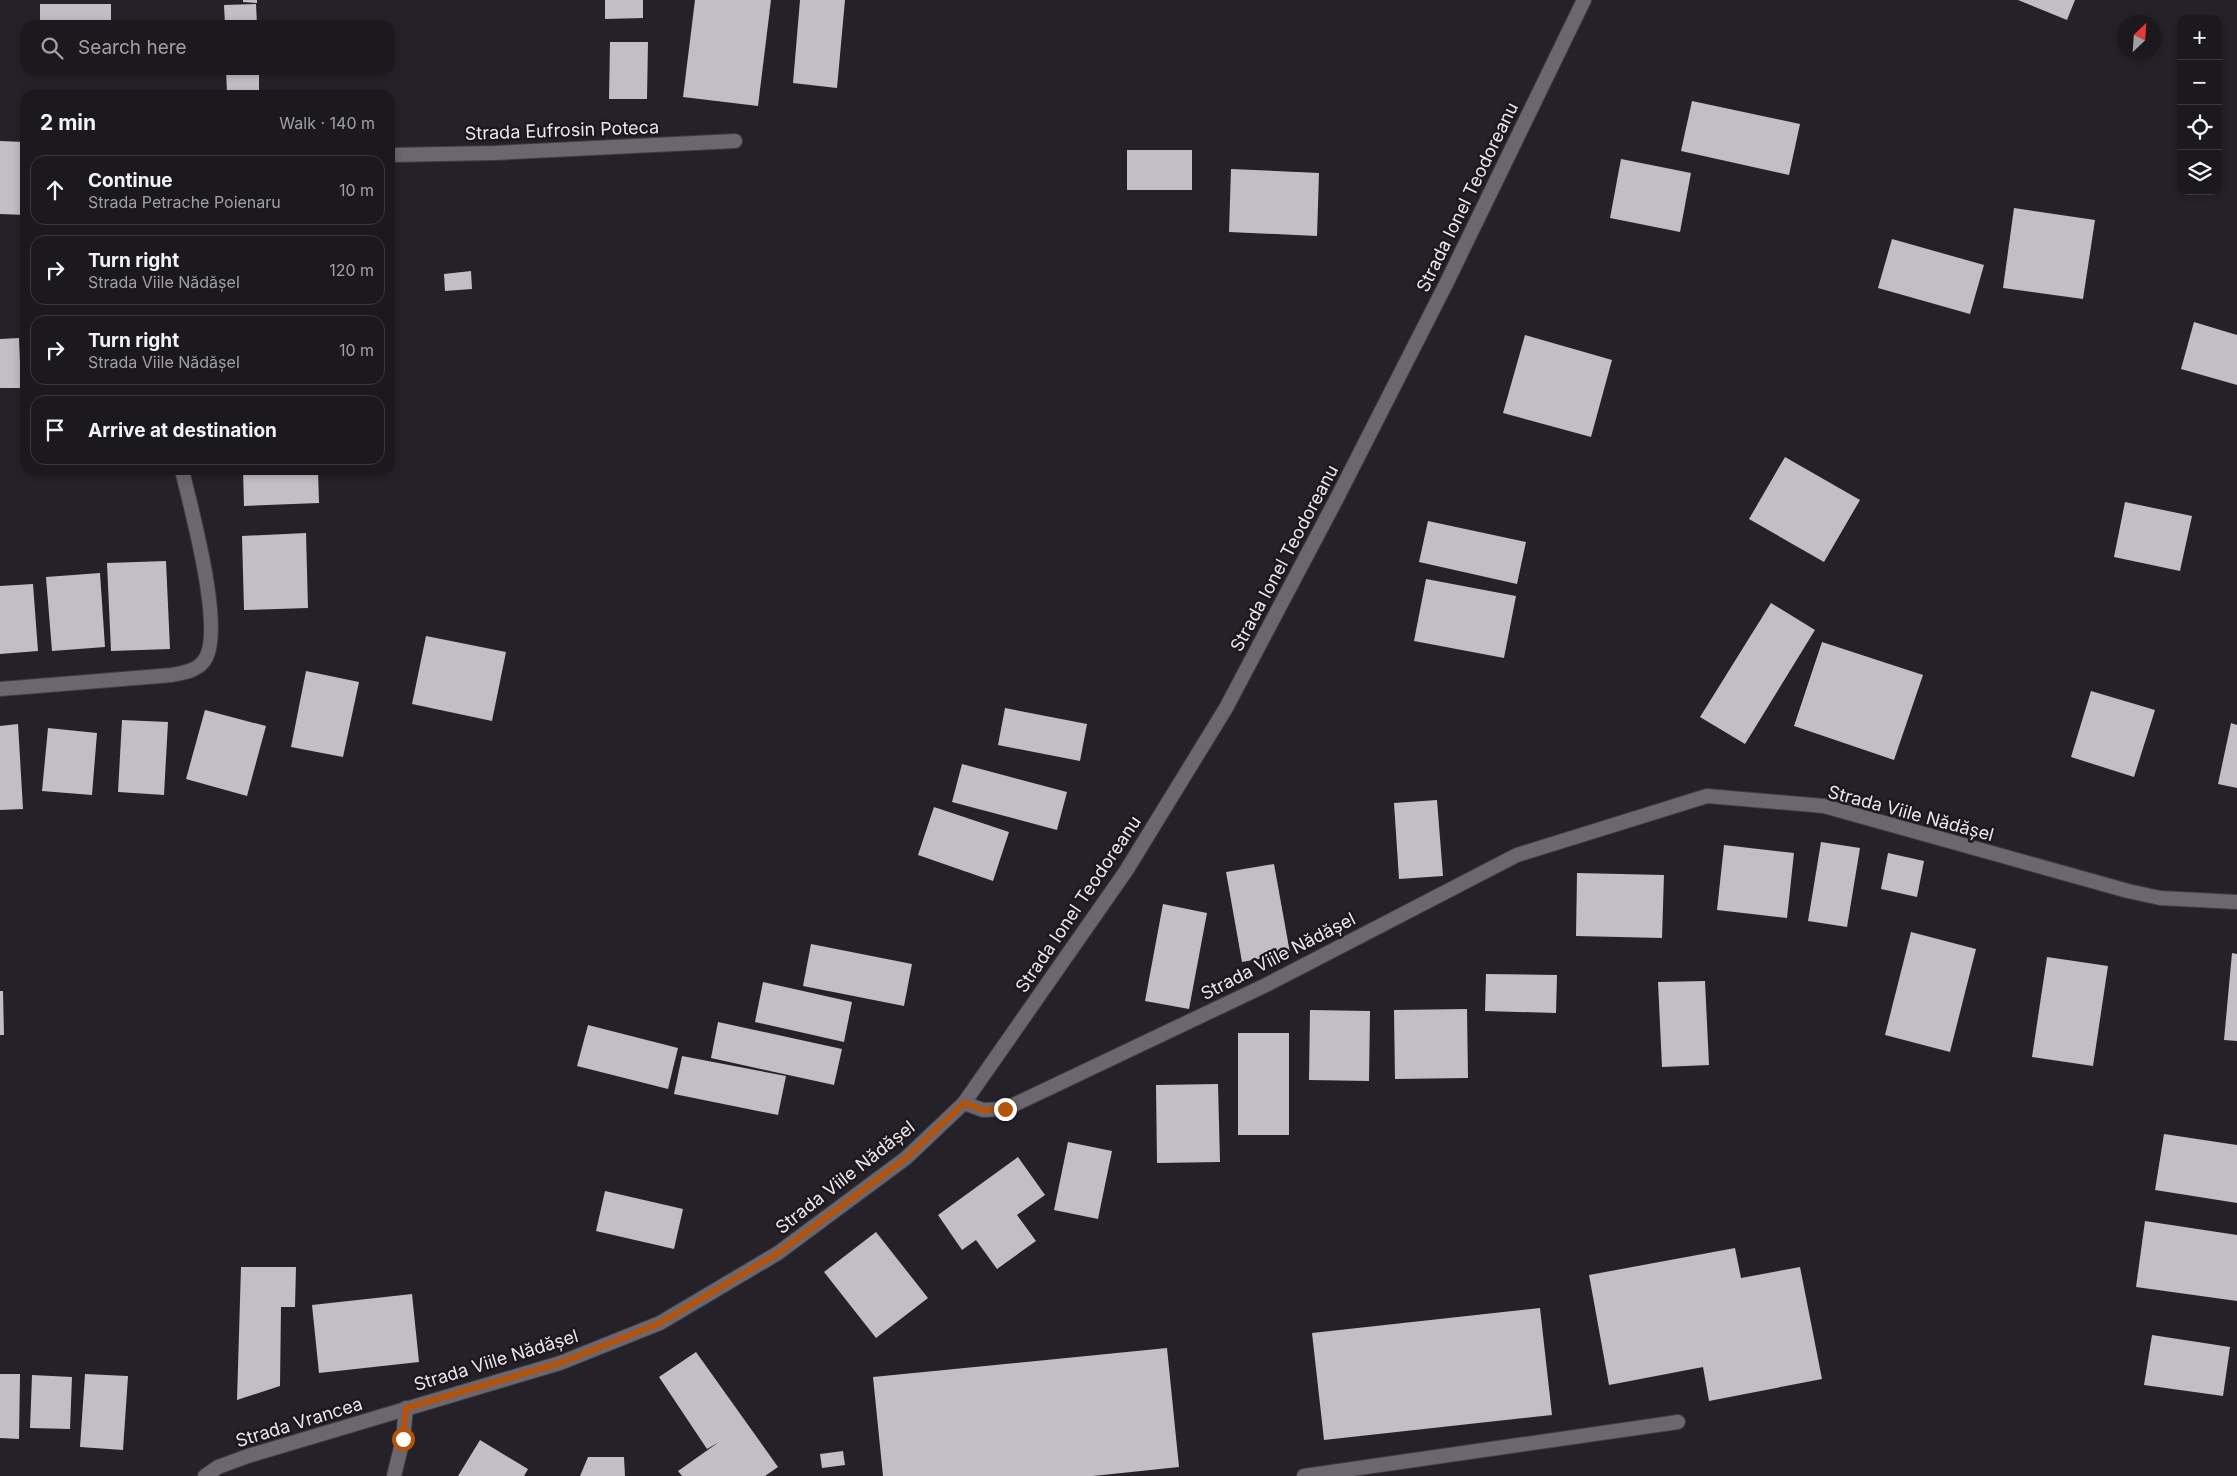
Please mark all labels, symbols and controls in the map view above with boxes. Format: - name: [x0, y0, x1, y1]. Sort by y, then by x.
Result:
- north arrow: [2117, 15, 2162, 60]
- map controls: [2177, 15, 2222, 195]
- button: +: [2177, 15, 2222, 60]
- search box: [20, 20, 395, 75]
- icon: search: [38, 34, 66, 62]
- text: Search here: [78, 36, 187, 59]
- button: −: [2177, 60, 2222, 105]
- street label: Strada Ionel Teodoreanu: [1412, 99, 1522, 295]
- button: locate: [2177, 105, 2222, 150]
- text: 2 min: [40, 110, 96, 135]
- text: Walk · 140 m: [279, 113, 375, 133]
- street label: Strada Eufrosin Poteca: [464, 116, 660, 144]
- button: layers: [2177, 150, 2222, 195]
- text: Continue: [88, 169, 173, 192]
- icon: ahead: [41, 176, 69, 204]
- text: 10 m: [339, 180, 374, 200]
- text: Strada Petrache Poienaru: [88, 192, 281, 212]
- text: Turn right: [88, 249, 179, 272]
- icon: right: [41, 256, 69, 284]
- text: 120 m: [329, 260, 374, 280]
- text: Strada Viile Nădășel: [88, 272, 240, 292]
- text: Turn right: [88, 329, 179, 352]
- icon: right: [41, 336, 69, 364]
- text: 10 m: [339, 340, 374, 360]
- text: Strada Viile Nădășel: [88, 352, 240, 372]
- icon: arrive: [41, 416, 69, 444]
- text: Arrive at destination: [88, 419, 277, 442]
- street label: Strada Ionel Teodoreanu: [1226, 461, 1342, 655]
- street label: Strada Viile Nădășel: [1826, 781, 1996, 846]
- street label: Strada Ionel Teodoreanu: [1011, 812, 1145, 996]
- street label: Strada Viile Nădășel: [1197, 908, 1359, 1005]
- route end: [994, 1098, 1017, 1121]
- street label: Strada Viile Nădășel: [771, 1116, 919, 1239]
- street label: Strada Viile Nădășel: [411, 1325, 581, 1396]
- street label: Strada Vrancea: [233, 1393, 365, 1451]
- route start: [392, 1428, 415, 1451]

